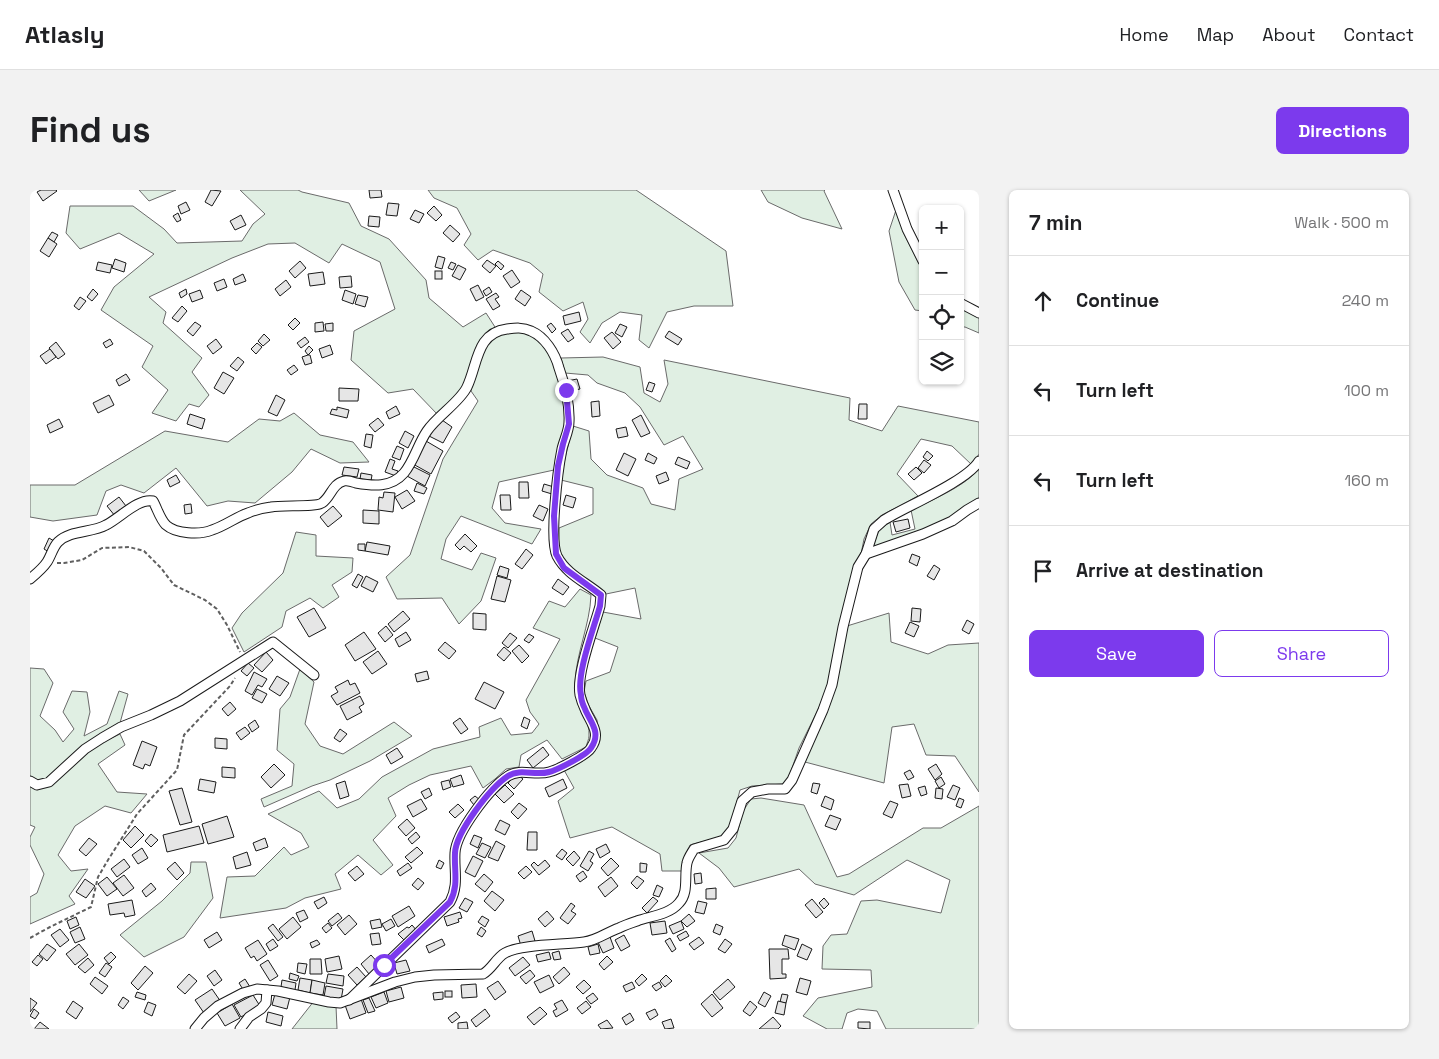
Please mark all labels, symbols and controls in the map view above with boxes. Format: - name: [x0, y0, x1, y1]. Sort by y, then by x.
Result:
- text: Atlasly: [25, 19, 104, 50]
- text: Home: [1120, 23, 1169, 46]
- text: Map: [1197, 23, 1234, 46]
- text: About: [1262, 23, 1316, 46]
- text: Contact: [1344, 23, 1414, 46]
- button: Directions: [1276, 107, 1409, 154]
- text: Find us: [30, 108, 151, 152]
- map controls: [919, 205, 964, 385]
- button: +: [919, 205, 964, 250]
- text: 7 min: [1029, 209, 1082, 236]
- text: Walk · 500 m: [1294, 212, 1389, 233]
- button: −: [919, 250, 964, 295]
- icon: ahead: [1029, 287, 1057, 315]
- text: Continue: [1076, 288, 1159, 313]
- text: 240 m: [1342, 290, 1389, 311]
- button: locate: [919, 295, 964, 340]
- button: layers: [919, 340, 964, 385]
- icon: left: [1029, 377, 1057, 405]
- text: Turn left: [1076, 378, 1154, 403]
- route end: [555, 379, 578, 402]
- text: 100 m: [1344, 380, 1389, 401]
- icon: left: [1029, 467, 1057, 495]
- text: Turn left: [1076, 468, 1154, 493]
- text: 160 m: [1344, 470, 1389, 491]
- icon: arrive: [1029, 557, 1057, 585]
- text: Arrive at destination: [1076, 558, 1264, 583]
- button: Save: [1029, 630, 1204, 677]
- button: Share: [1214, 630, 1389, 677]
- route start: [373, 954, 396, 977]

